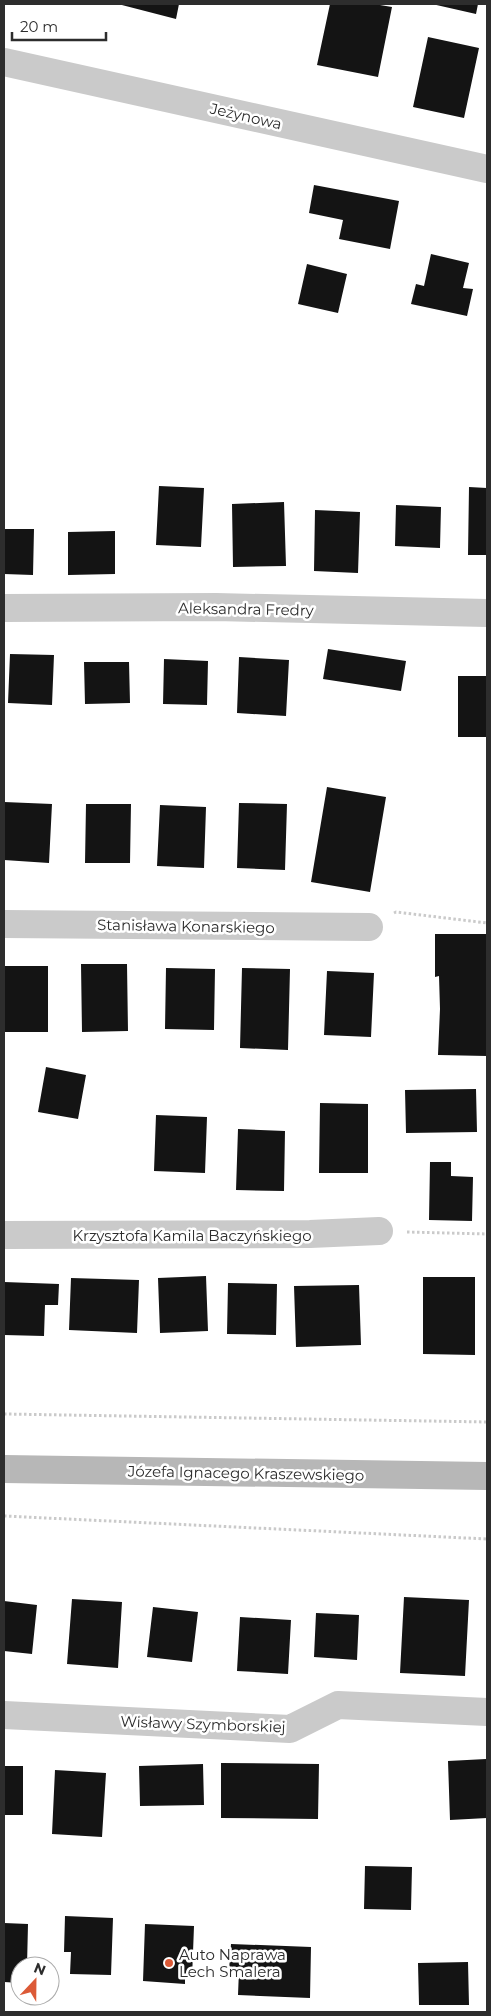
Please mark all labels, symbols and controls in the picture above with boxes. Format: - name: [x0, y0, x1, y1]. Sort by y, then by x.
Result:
- scale bar: [12, 10, 106, 42]
- text: 20 m: [20, 17, 58, 36]
- street label: Jeżynowa: [207, 98, 284, 133]
- street label: Aleksandra Fredry: [178, 598, 315, 620]
- street label: Stanisława Konarskiego: [97, 915, 275, 937]
- street label: Krzysztofa Kamila Baczyńskiego: [72, 1226, 312, 1245]
- street label: Józefa Ignacego Kraszewskiego: [127, 1461, 364, 1485]
- street label: Wisławy Szymborskiej: [120, 1712, 286, 1736]
- place label: Auto Naprawa Lech Smalera: [179, 1945, 286, 1981]
- north arrow: [10, 1956, 60, 2006]
- marker: Auto Naprawa Lech Smalera: [163, 1957, 175, 1969]
- text: N: [31, 1958, 48, 1979]

